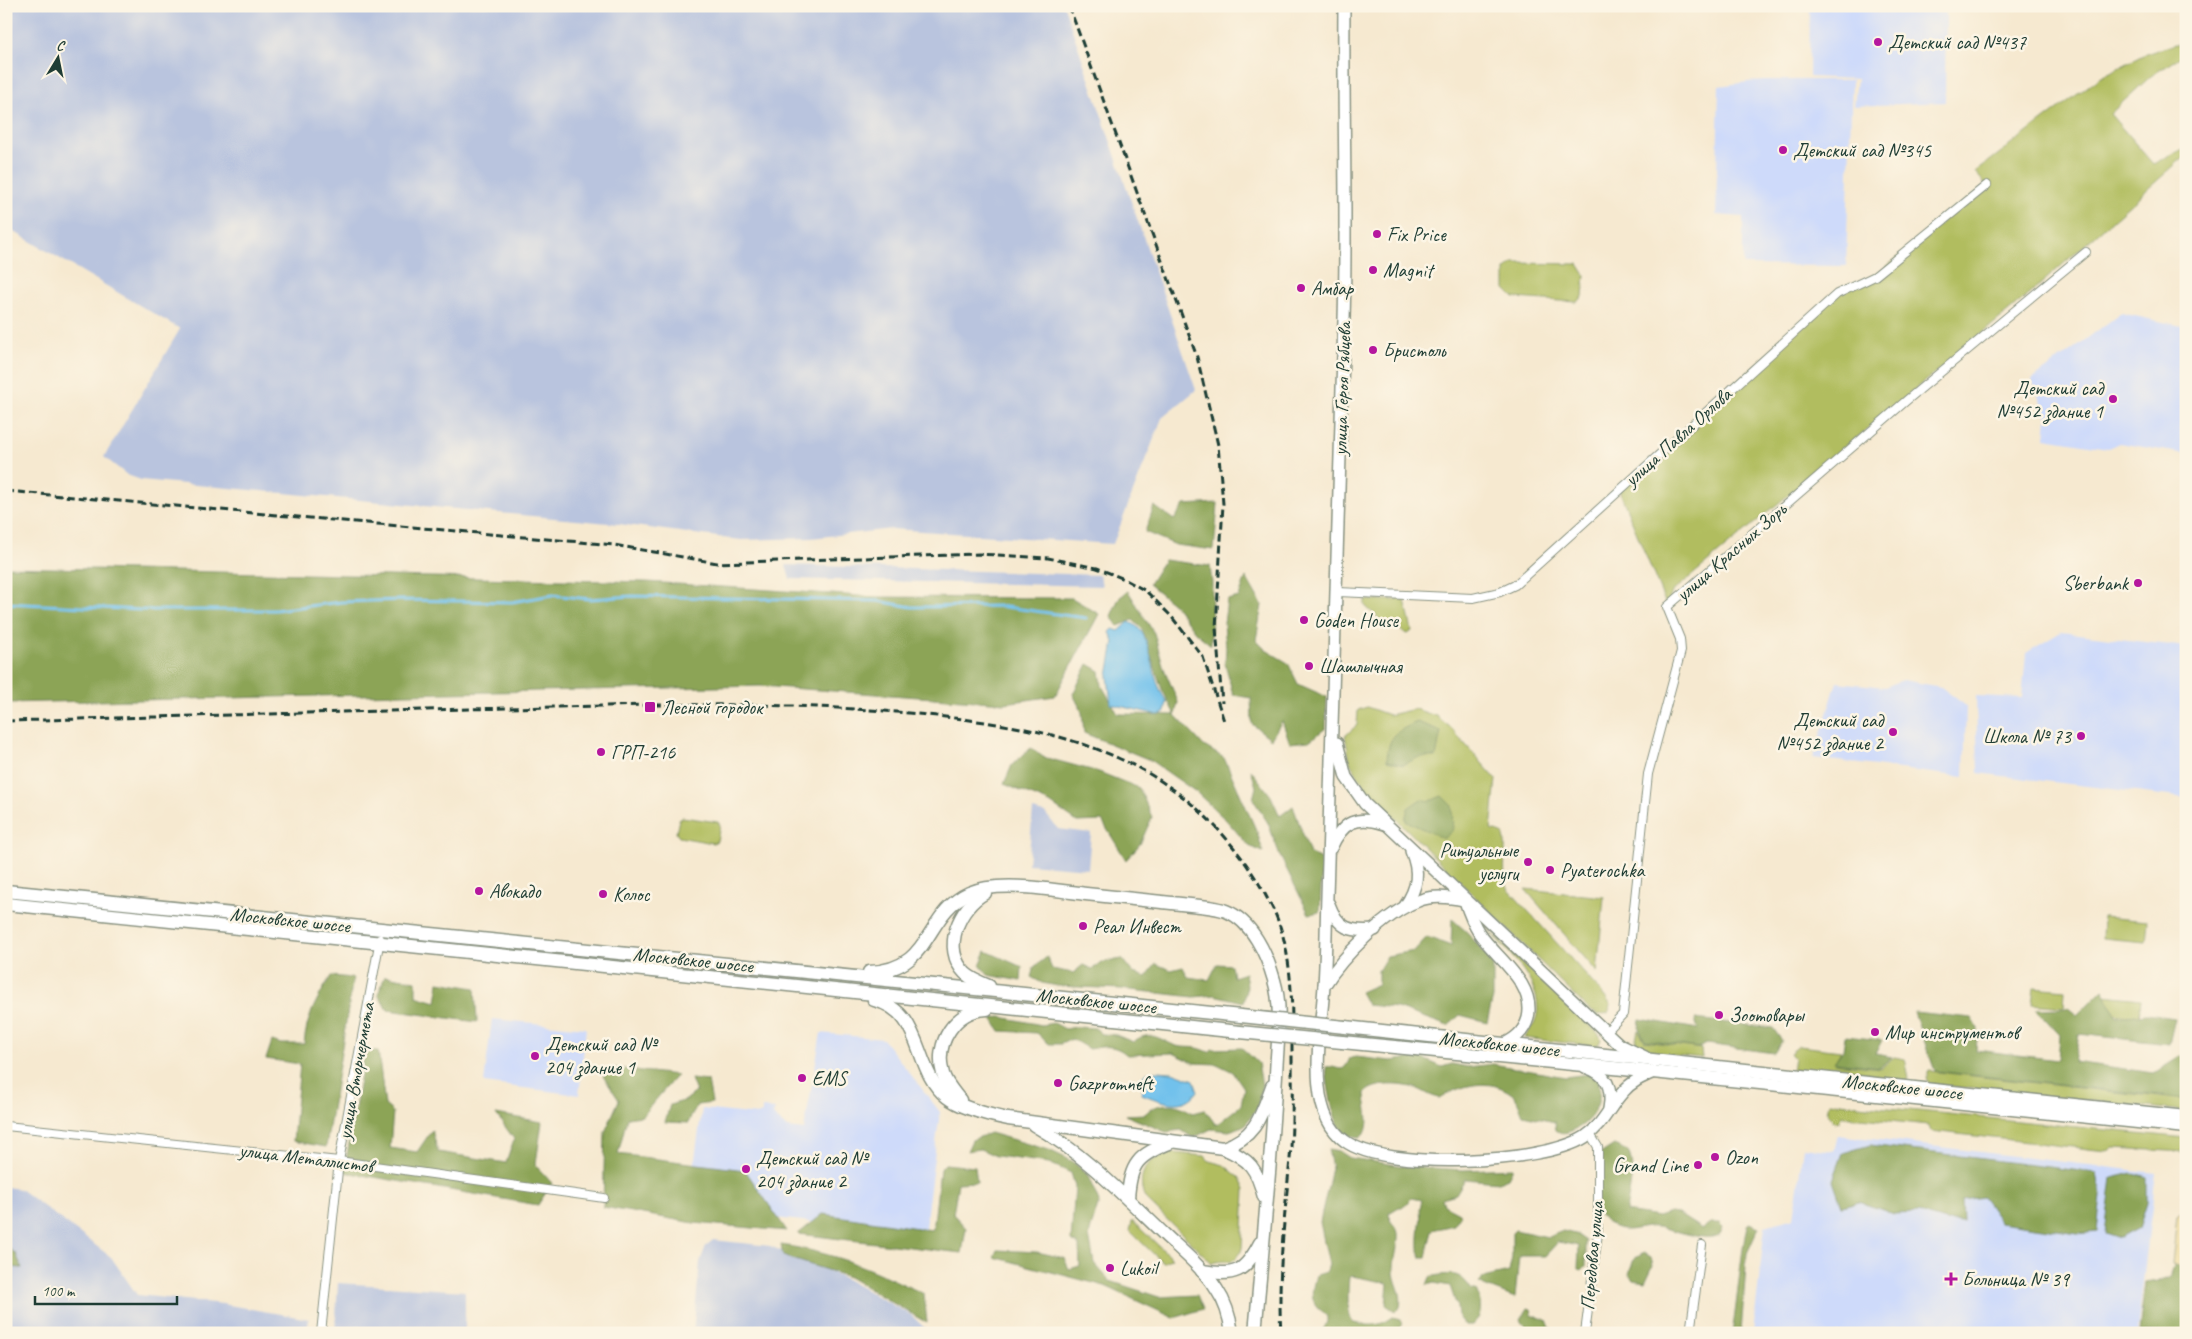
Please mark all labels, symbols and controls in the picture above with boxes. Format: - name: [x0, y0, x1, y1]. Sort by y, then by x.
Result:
- place label: Детский сад №437: [1888, 30, 2027, 55]
- north arrow: [32, 32, 82, 82]
- marker: Детский сад №437: [1872, 36, 1884, 48]
- text: С: [55, 37, 67, 55]
- place label: Детский сад №345: [1793, 138, 1932, 163]
- marker: Детский сад №345: [1777, 144, 1789, 156]
- place label: Fix Price: [1387, 222, 1447, 247]
- marker: Fix Price: [1371, 228, 1383, 240]
- place label: Magnit: [1383, 258, 1436, 283]
- marker: Magnit: [1367, 264, 1379, 276]
- place label: Амбар: [1311, 276, 1355, 301]
- marker: Амбар: [1295, 282, 1307, 294]
- street label: улица Героя Рябцева: [1327, 320, 1357, 457]
- place label: Бристоль: [1383, 338, 1447, 363]
- marker: Бристоль: [1367, 344, 1379, 356]
- place label: Детский сад №452 здание 1: [1997, 376, 2105, 425]
- street label: улица Павла Орлова: [1618, 381, 1738, 492]
- marker: Детский сад №452 здание 1: [2107, 393, 2119, 405]
- street label: улица Красных Зорь: [1670, 496, 1793, 608]
- place label: Sberbank: [2063, 571, 2130, 596]
- marker: Sberbank: [2132, 577, 2144, 589]
- place label: Goden House: [1314, 608, 1400, 633]
- marker: Goden House: [1298, 614, 1310, 626]
- place label: Шашлычная: [1319, 654, 1404, 679]
- marker: Шашлычная: [1303, 660, 1315, 672]
- place label: Лесной городок: [661, 695, 764, 720]
- marker: Лесной городок: [643, 700, 657, 714]
- place label: Детский сад №452 здание 2: [1777, 708, 1885, 757]
- place label: Школа № 73: [1983, 724, 2073, 749]
- marker: Детский сад №452 здание 2: [1887, 726, 1899, 738]
- marker: Школа № 73: [2075, 730, 2087, 742]
- place label: ГРП-216: [611, 740, 676, 765]
- marker: ГРП-216: [595, 746, 607, 758]
- place label: Ритуальные услуги: [1440, 838, 1520, 886]
- marker: Ритуальные услуги: [1522, 856, 1534, 868]
- place label: Pyaterochka: [1560, 858, 1646, 883]
- marker: Pyaterochka: [1544, 864, 1556, 876]
- place label: Авокадо: [489, 879, 541, 904]
- place label: Колос: [613, 882, 651, 907]
- marker: Авокадо: [473, 885, 485, 897]
- marker: Колос: [597, 888, 609, 900]
- street label: Московское шоссе: [229, 901, 353, 939]
- place label: Реал Инвест: [1093, 914, 1183, 939]
- marker: Реал Инвест: [1077, 920, 1089, 932]
- street label: Московское шоссе: [632, 941, 756, 979]
- street label: Московское шоссе: [1035, 982, 1159, 1020]
- street label: улица Вторчермета: [331, 999, 381, 1142]
- place label: Зоотовары: [1729, 1003, 1805, 1028]
- marker: Зоотовары: [1713, 1009, 1725, 1021]
- place label: Мир инструментов: [1885, 1020, 2022, 1045]
- street label: Московское шоссе: [1438, 1025, 1562, 1063]
- marker: Мир инструментов: [1869, 1026, 1881, 1038]
- place label: Детский сад № 204 здание 1: [545, 1032, 660, 1081]
- marker: Детский сад № 204 здание 1: [529, 1050, 541, 1062]
- place label: EMS: [812, 1066, 849, 1091]
- street label: Московское шоссе: [1841, 1068, 1965, 1106]
- place label: Gazpromneft: [1068, 1071, 1155, 1096]
- marker: EMS: [796, 1072, 808, 1084]
- marker: Gazpromneft: [1052, 1077, 1064, 1089]
- street label: улица Металлистов: [237, 1137, 377, 1179]
- place label: Ozon: [1725, 1145, 1759, 1170]
- place label: Детский сад № 204 здание 2: [756, 1146, 871, 1195]
- marker: Ozon: [1709, 1151, 1721, 1163]
- place label: Grand Line: [1613, 1153, 1689, 1178]
- marker: Grand Line: [1692, 1159, 1704, 1171]
- marker: Детский сад № 204 здание 2: [740, 1163, 752, 1175]
- street label: Передовая улица: [1575, 1199, 1609, 1311]
- place label: Lukoil: [1120, 1256, 1160, 1281]
- marker: Lukoil: [1104, 1262, 1116, 1274]
- place label: Больница № 39: [1962, 1267, 2071, 1292]
- marker: Больница № 39: [1944, 1272, 1958, 1286]
- scale bar: [35, 1274, 178, 1306]
- text: 100 m: [42, 1282, 76, 1301]

